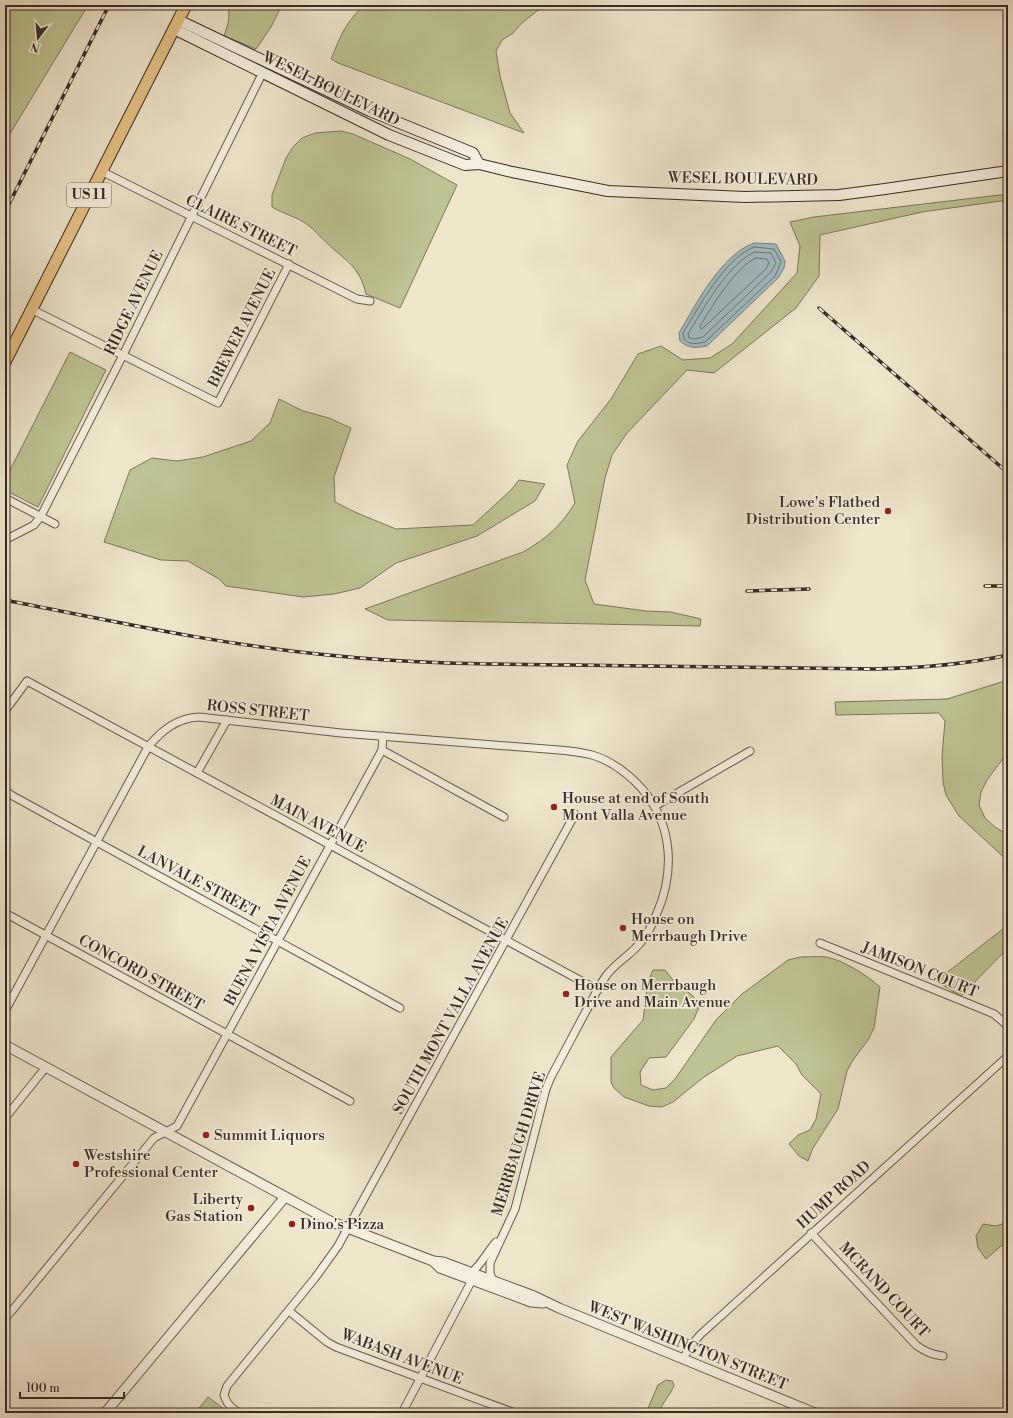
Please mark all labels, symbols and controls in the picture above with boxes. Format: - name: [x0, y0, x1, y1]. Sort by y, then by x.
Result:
- north arrow: [18, 18, 58, 58]
- text: N: [29, 39, 42, 55]
- street label: WESEL BOULEVARD: [258, 47, 403, 130]
- street label: WESEL BOULEVARD: [667, 168, 818, 190]
- road number: US 11: [67, 183, 111, 207]
- street label: CLAIRE STREET: [182, 191, 300, 261]
- street label: RIDGE AVENUE: [100, 247, 168, 359]
- street label: BREWER AVENUE: [203, 266, 280, 391]
- place label: Lowe's Flatbed Distribution Center: [746, 493, 881, 529]
- marker: Lowe's Flatbed Distribution Center: [883, 506, 893, 516]
- street label: ROSS STREET: [206, 696, 311, 726]
- place label: House at end of South Mont Valla Avenue: [562, 789, 709, 825]
- street label: MAIN AVENUE: [267, 791, 369, 857]
- marker: House at end of South Mont Valla Avenue: [549, 802, 559, 812]
- street label: LANVALE STREET: [134, 842, 262, 922]
- street label: BUENA VISTA AVENUE: [220, 853, 316, 1010]
- place label: House on Merrbaugh Drive: [631, 910, 748, 946]
- street label: SOUTH MONT VALLA AVENUE: [389, 914, 513, 1118]
- marker: House on Merrbaugh Drive: [618, 923, 628, 933]
- street label: CONCORD STREET: [75, 931, 207, 1016]
- street label: JAMISON COURT: [858, 938, 981, 1002]
- place label: House on Merrbaugh Drive and Main Avenue: [574, 976, 731, 1012]
- marker: House on Merrbaugh Drive and Main Avenue: [561, 989, 571, 999]
- street label: MERRBAUGH DRIVE: [488, 1069, 550, 1219]
- place label: Summit Liquors: [214, 1126, 325, 1145]
- marker: Summit Liquors: [201, 1130, 211, 1140]
- place label: Westshire Professional Center: [83, 1146, 219, 1182]
- street label: HUMP ROAD: [793, 1157, 875, 1233]
- marker: Westshire Professional Center: [71, 1159, 81, 1169]
- place label: Liberty Gas Station: [165, 1190, 244, 1226]
- marker: Liberty Gas Station: [246, 1203, 256, 1213]
- place label: Dino's Pizza: [300, 1215, 385, 1234]
- marker: Dino's Pizza: [287, 1219, 297, 1229]
- street label: MCRAND COURT: [835, 1238, 933, 1342]
- street label: WEST WASHINGTON STREET: [585, 1297, 791, 1395]
- street label: WABASH AVENUE: [337, 1325, 466, 1389]
- scale bar: [20, 1374, 124, 1400]
- text: 100 m: [26, 1381, 60, 1396]

